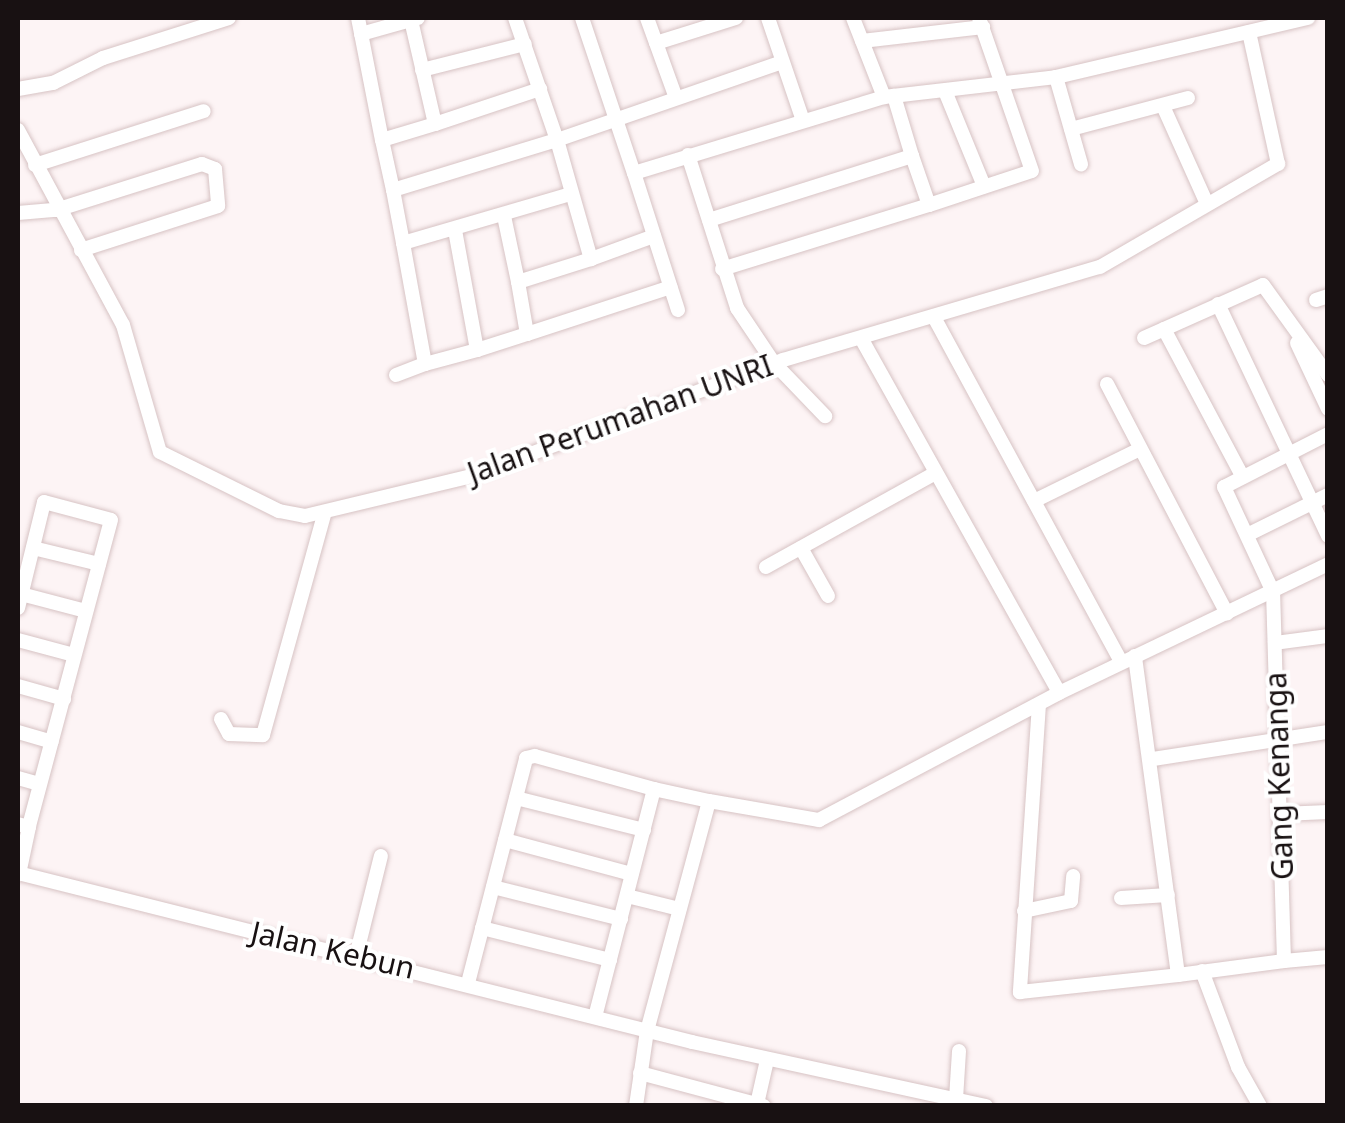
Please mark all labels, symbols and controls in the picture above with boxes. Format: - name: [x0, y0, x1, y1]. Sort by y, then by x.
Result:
- street label: Jalan Perumahan UNRI: [463, 347, 777, 491]
- street label: Gang Kenanga: [1257, 671, 1301, 881]
- street label: Jalan Kebun: [248, 914, 418, 986]

